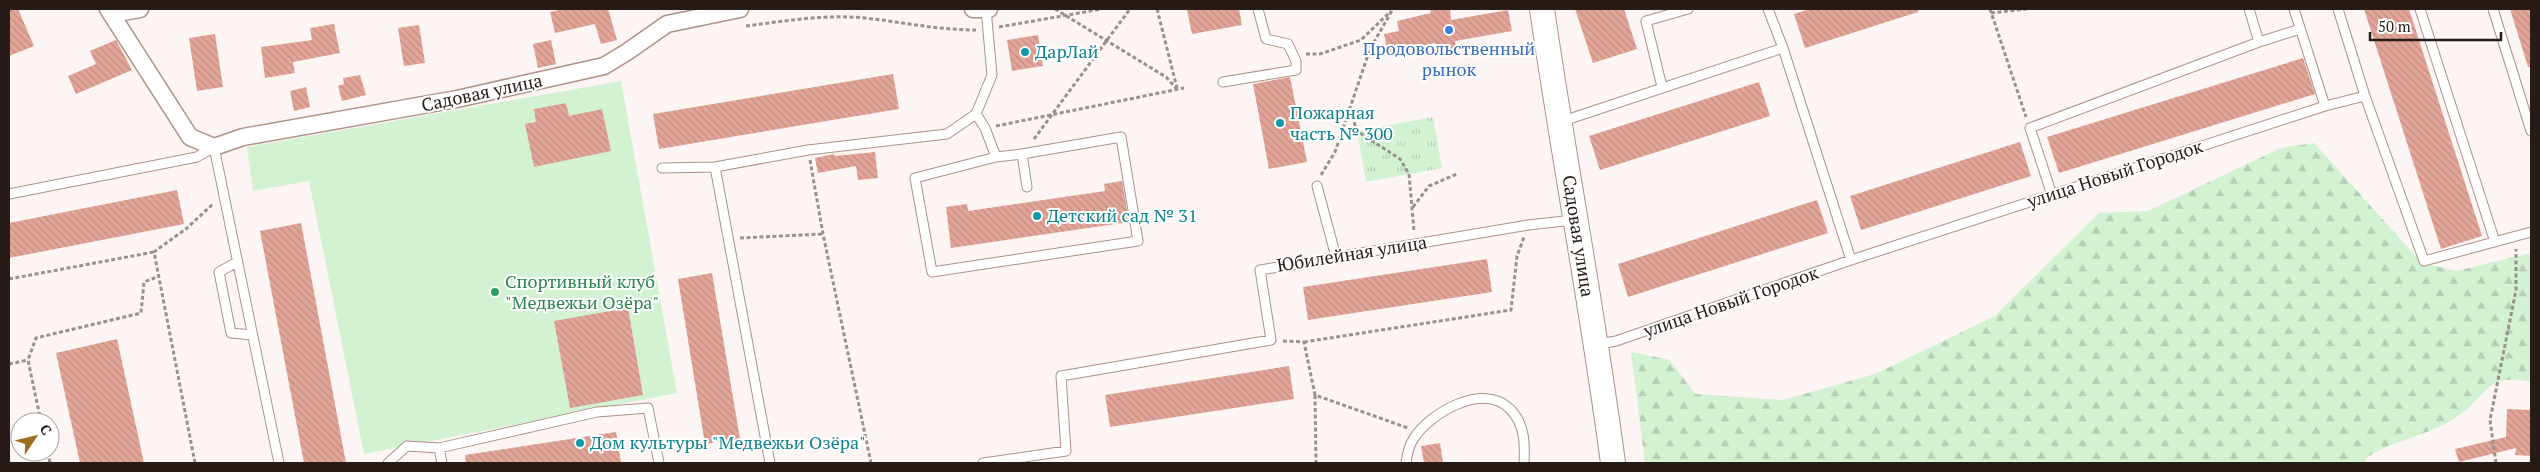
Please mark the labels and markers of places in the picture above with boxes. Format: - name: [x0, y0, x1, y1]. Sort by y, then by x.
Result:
- marker: Продовольственный рынок: [1443, 24, 1455, 36]
- place label: Продовольственный рынок: [1363, 36, 1535, 81]
- place label: ДарЛай: [1035, 39, 1099, 63]
- marker: ДарЛай: [1019, 46, 1031, 58]
- place label: Пожарная часть № 300: [1290, 100, 1393, 145]
- marker: Пожарная часть № 300: [1274, 117, 1286, 129]
- place label: Детский сад № 31: [1047, 203, 1198, 227]
- marker: Детский сад № 31: [1031, 210, 1043, 222]
- place label: Спортивный клуб "Медвежьи Озёра": [505, 269, 659, 314]
- marker: Спортивный клуб "Медвежьи Озёра": [489, 286, 501, 298]
- place label: Дом культуры "Медвежьи Озёра": [590, 430, 866, 454]
- marker: Дом культуры "Медвежьи Озёра": [574, 437, 586, 449]

